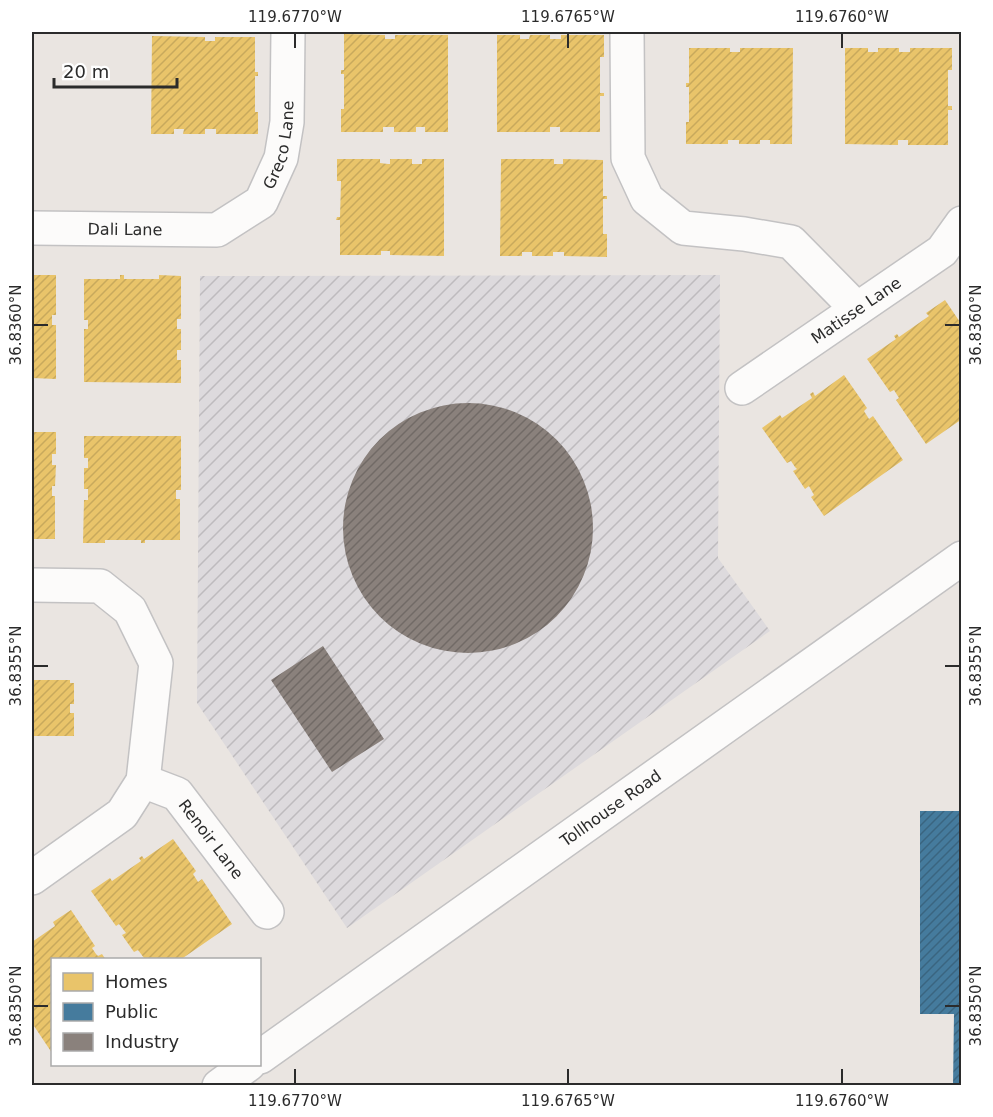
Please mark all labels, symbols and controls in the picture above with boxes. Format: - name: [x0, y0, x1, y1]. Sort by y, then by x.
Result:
- text: 119.6770°W: [248, 8, 342, 26]
- text: 119.6765°W: [521, 8, 615, 26]
- text: 119.6760°W: [795, 8, 889, 26]
- scale bar: [54, 51, 177, 89]
- text: 20 m: [63, 61, 109, 82]
- street label: Greco Lane: [259, 100, 297, 192]
- street label: Dali Lane: [87, 220, 163, 239]
- street label: Matisse Lane: [808, 273, 905, 348]
- text: 36.8360°N: [7, 285, 25, 365]
- text: 36.8360°N: [967, 285, 985, 365]
- text: 36.8355°N: [7, 626, 25, 706]
- text: 36.8355°N: [967, 626, 985, 706]
- street label: Tollhouse Road: [556, 766, 665, 851]
- street label: Renoir Lane: [175, 796, 247, 883]
- legend: [51, 958, 261, 1066]
- text: 36.8350°N: [7, 966, 25, 1046]
- text: 36.8350°N: [967, 966, 985, 1046]
- text: Homes: [105, 971, 168, 992]
- text: Public: [105, 1001, 158, 1022]
- text: Industry: [105, 1031, 179, 1052]
- text: 119.6770°W: [248, 1092, 342, 1110]
- text: 119.6765°W: [521, 1092, 615, 1110]
- text: 119.6760°W: [795, 1092, 889, 1110]

